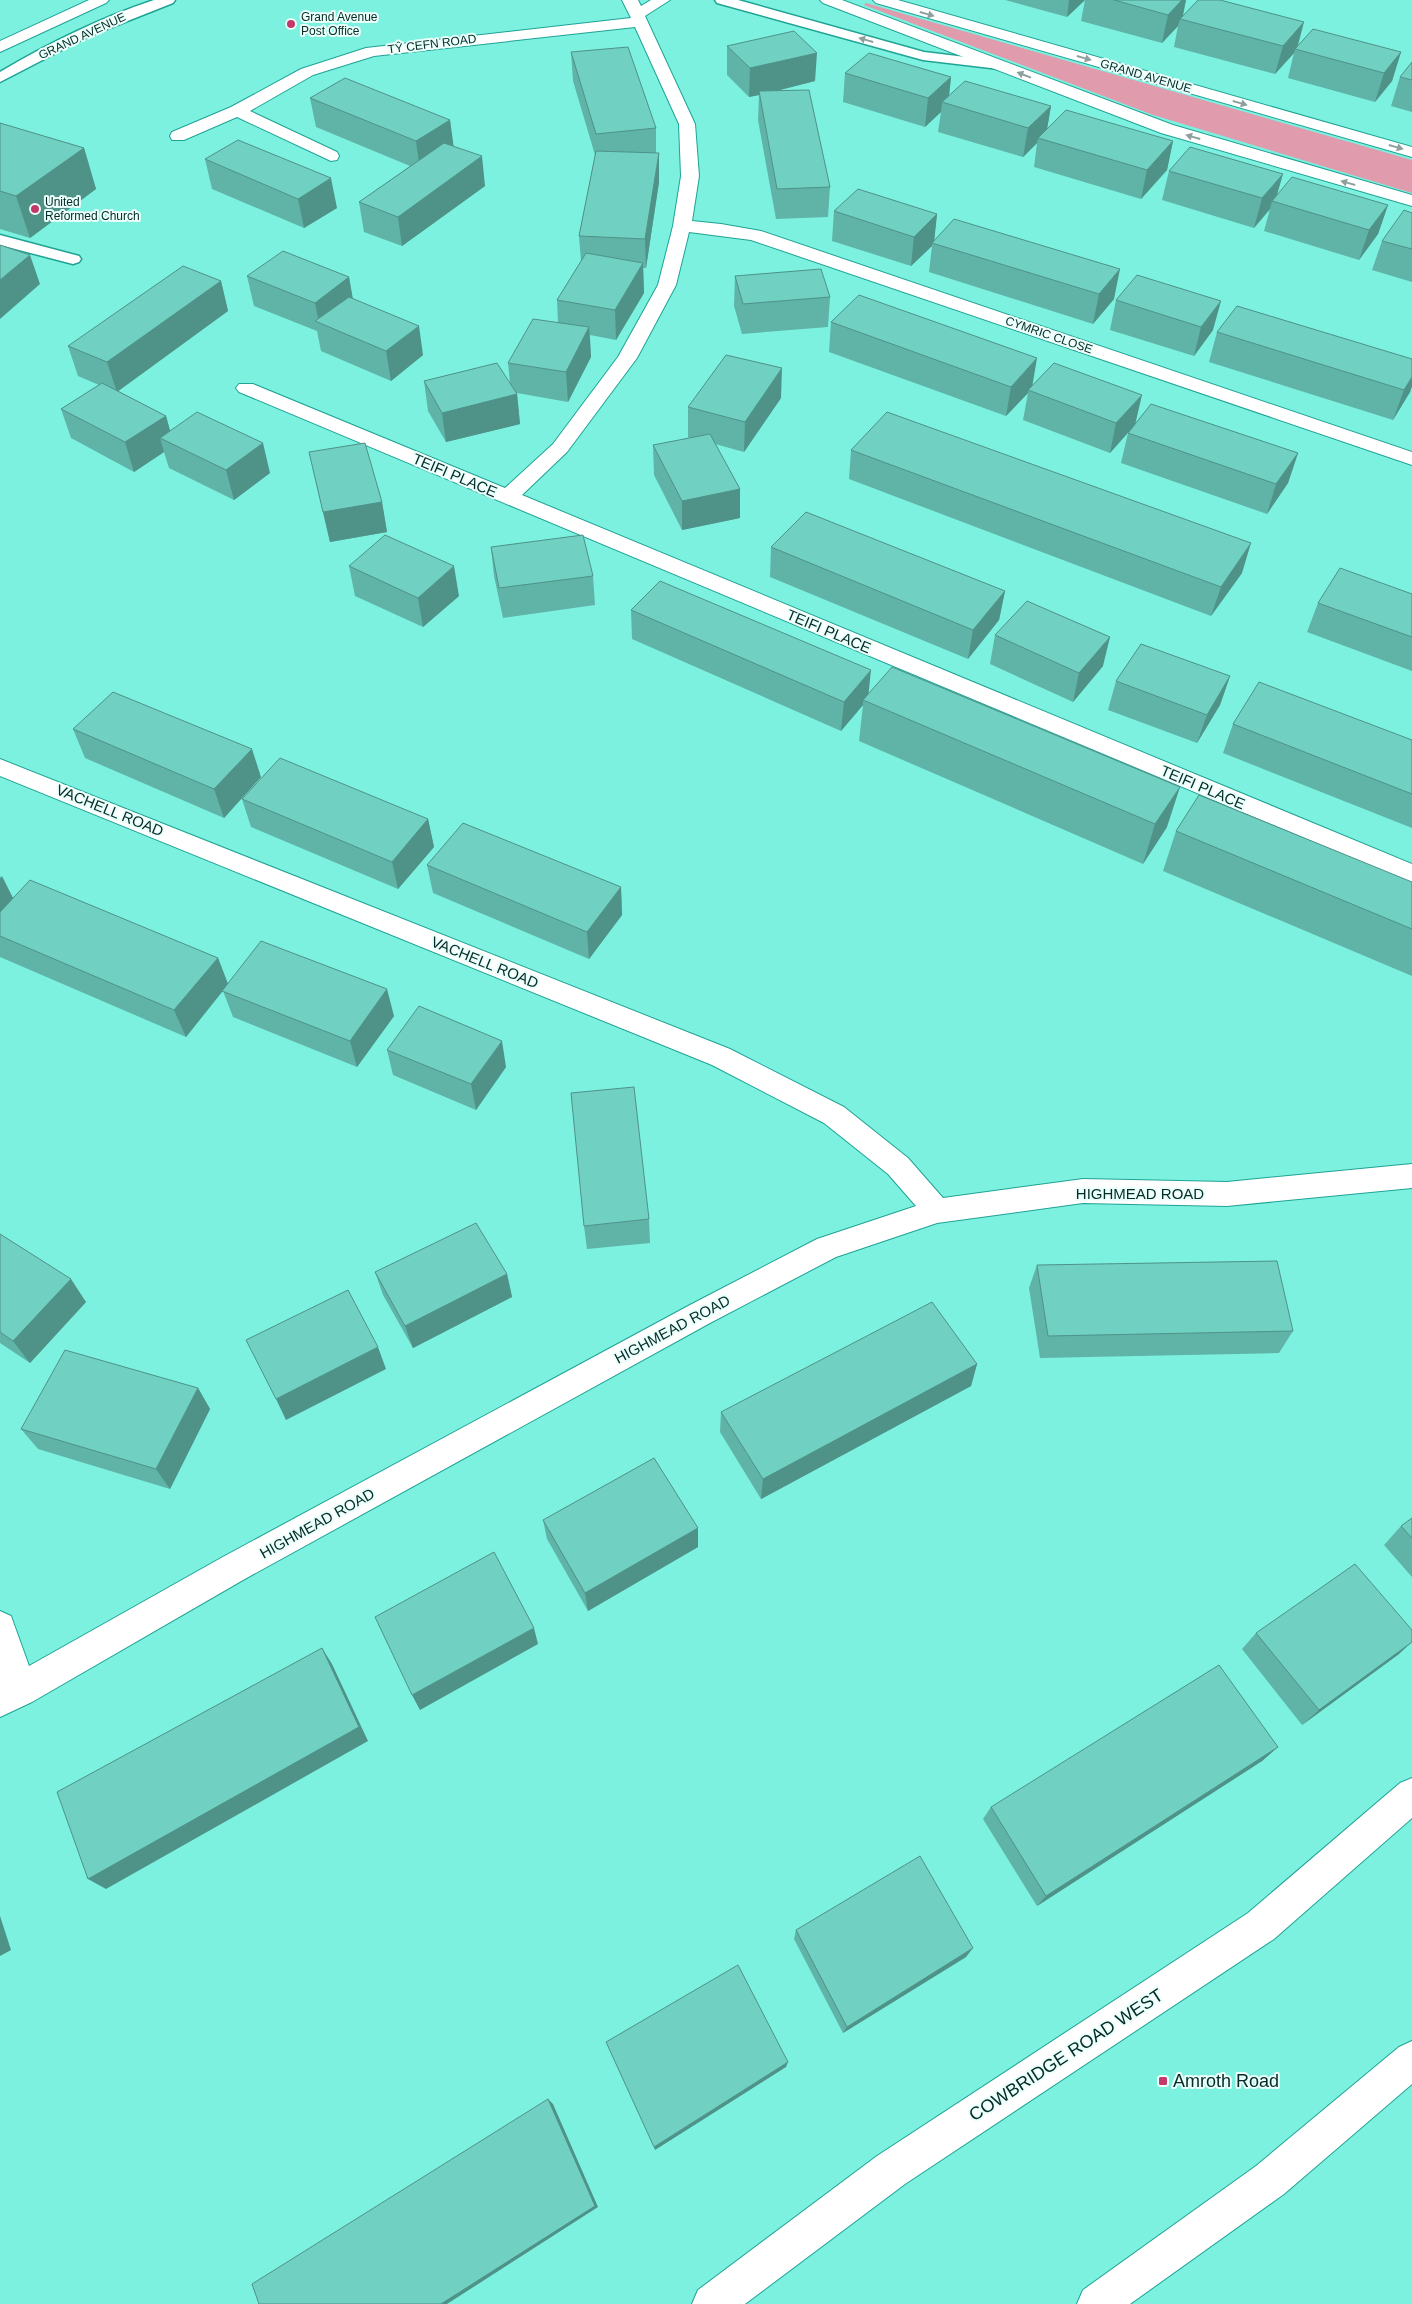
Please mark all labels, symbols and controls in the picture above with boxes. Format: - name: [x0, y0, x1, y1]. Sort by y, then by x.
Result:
- street label: GRAND AVENUE: [36, 10, 128, 62]
- place label: Grand Avenue Post Office: [301, 10, 378, 38]
- one-way arrow: [920, 10, 935, 18]
- marker: Grand Avenue Post Office: [285, 18, 297, 30]
- street label: TŶ CEFN ROAD: [387, 31, 478, 56]
- one-way arrow: [858, 36, 873, 44]
- one-way arrow: [1076, 55, 1091, 63]
- street label: GRAND AVENUE: [1099, 56, 1193, 96]
- one-way arrow: [1016, 71, 1031, 79]
- one-way arrow: [1233, 99, 1248, 107]
- one-way arrow: [1185, 132, 1200, 140]
- one-way arrow: [1389, 144, 1404, 152]
- one-way arrow: [1341, 178, 1356, 186]
- place label: United Reformed Church: [45, 195, 140, 223]
- marker: United Reformed Church: [29, 203, 41, 215]
- street label: CYMRIC CLOSE: [1004, 314, 1094, 356]
- street label: TEIFI PLACE: [410, 450, 500, 500]
- street label: TEIFI PLACE: [784, 606, 874, 656]
- street label: TEIFI PLACE: [1158, 762, 1248, 812]
- street label: VACHELL ROAD: [54, 781, 166, 839]
- street label: VACHELL ROAD: [429, 933, 541, 991]
- street label: HIGHMEAD ROAD: [1076, 1185, 1204, 1202]
- street label: HIGHMEAD ROAD: [611, 1291, 733, 1367]
- street label: HIGHMEAD ROAD: [257, 1484, 377, 1562]
- street label: COWBRIDGE ROAD WEST: [965, 1985, 1167, 2125]
- place label: Amroth Road: [1173, 2071, 1279, 2091]
- marker: Amroth Road: [1157, 2075, 1169, 2087]

